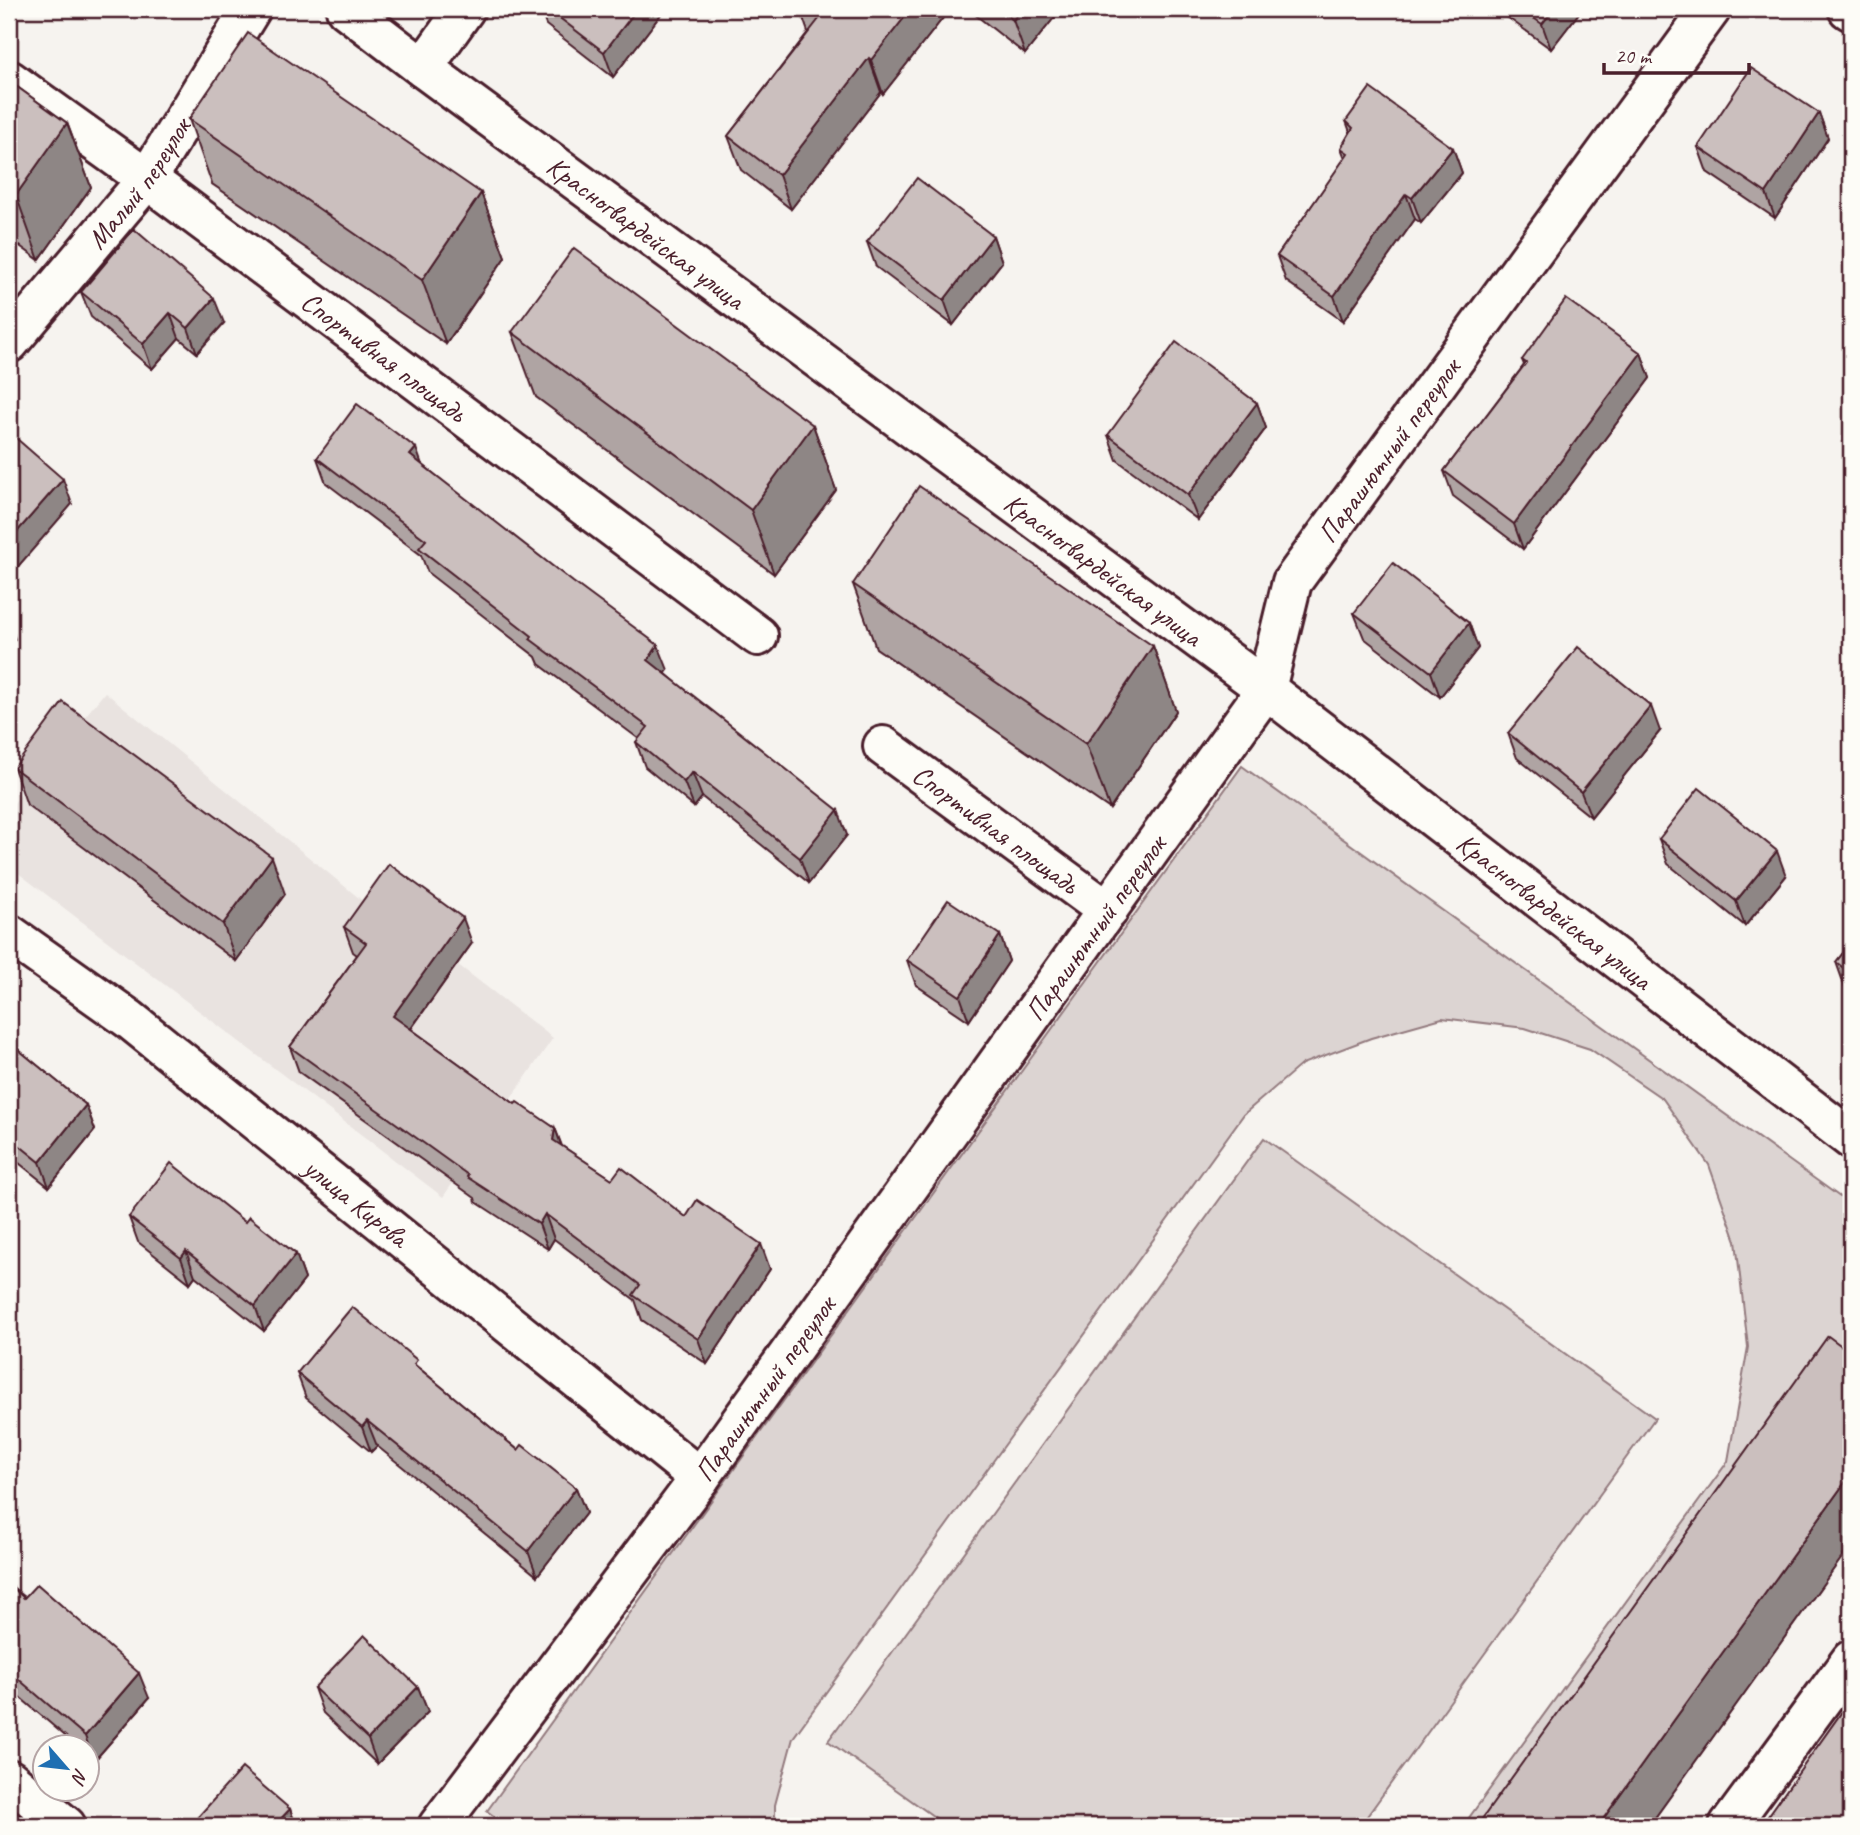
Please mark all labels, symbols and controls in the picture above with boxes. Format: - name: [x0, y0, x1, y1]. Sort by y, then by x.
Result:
- scale bar: [1604, 32, 1750, 76]
- text: 20 m: [1615, 43, 1653, 69]
- street label: Малый переулок: [79, 109, 200, 256]
- street label: Красногвардейская улица: [540, 148, 753, 318]
- street label: Спортивная площадь: [294, 284, 475, 431]
- street label: Парашютный переулок: [1310, 349, 1469, 550]
- street label: Красногвардейская улица: [997, 485, 1210, 655]
- street label: Спортивная площадь: [906, 757, 1087, 903]
- street label: Красногвардейская улица: [1450, 825, 1660, 998]
- street label: Парашютный переулок: [1017, 826, 1175, 1027]
- street label: улица Кирова: [296, 1149, 417, 1256]
- street label: Парашютный переулок: [686, 1287, 845, 1488]
- north arrow: [32, 1734, 102, 1804]
- text: N: [65, 1765, 93, 1789]

